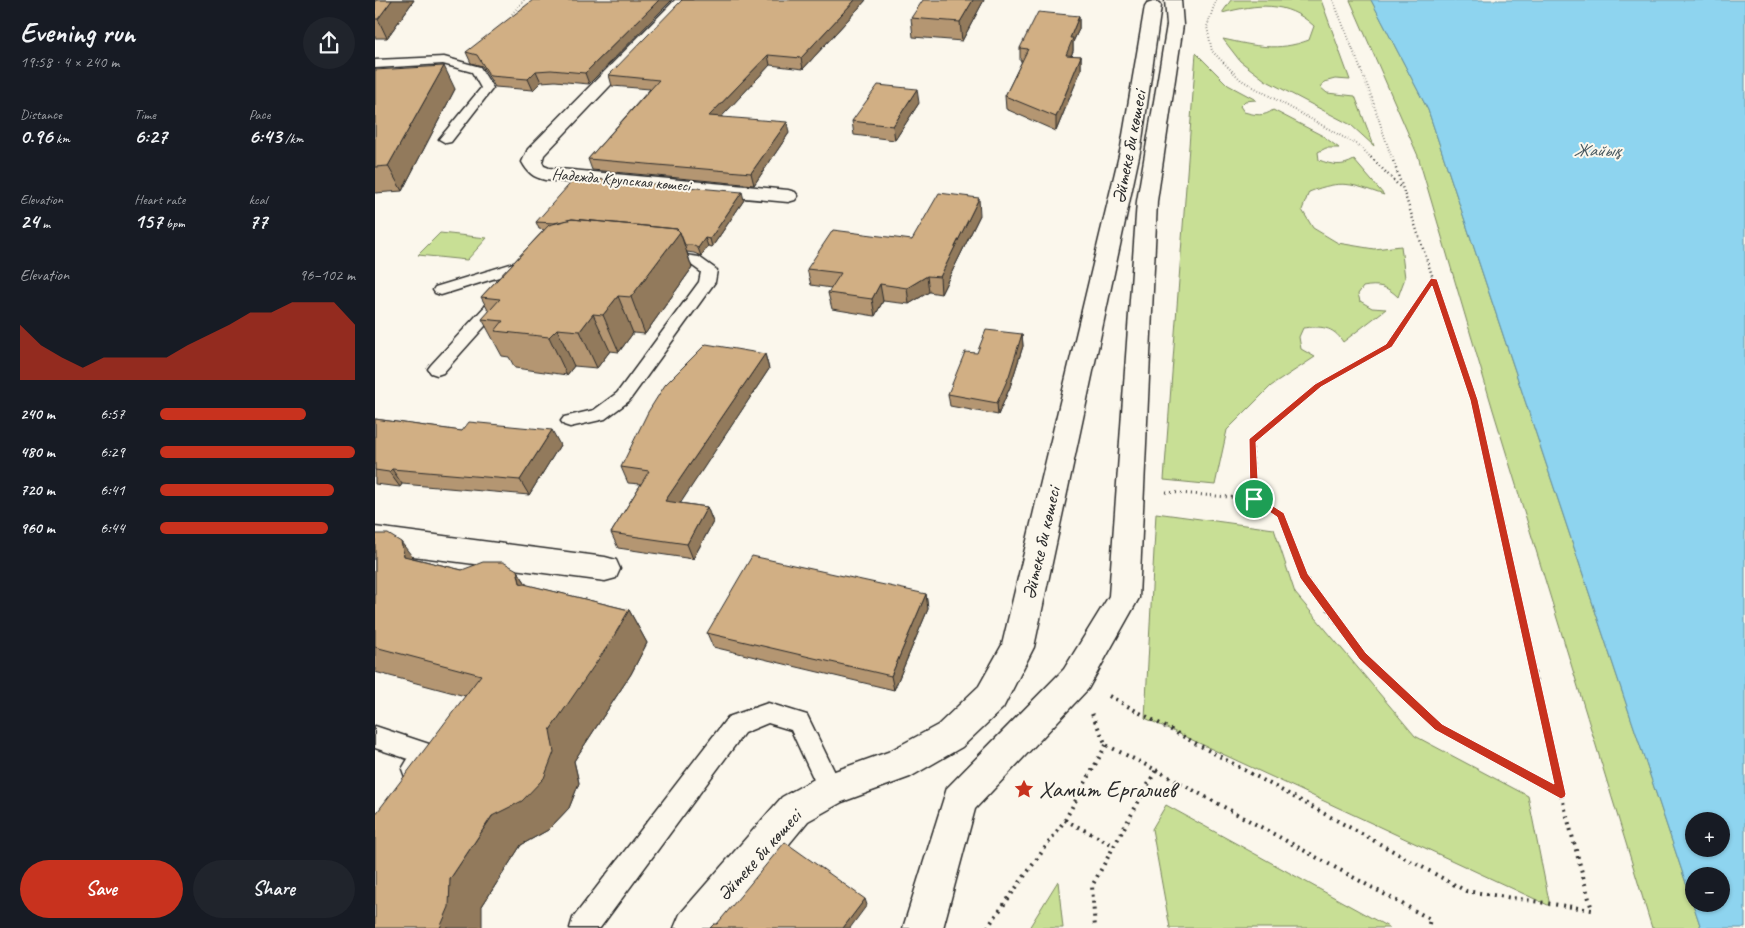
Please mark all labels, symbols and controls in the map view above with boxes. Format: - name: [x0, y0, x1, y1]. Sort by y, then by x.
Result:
- text: Evening run: [20, 15, 135, 50]
- button: share: [303, 17, 355, 69]
- text: 19:58 · 4 × 240 m: [20, 52, 119, 72]
- street label: Әйтеке би көшесі: [1106, 86, 1153, 206]
- text: Distance: [20, 106, 62, 123]
- text: Time: [134, 106, 156, 123]
- text: Pace: [249, 106, 270, 123]
- text: 0.96: [20, 123, 53, 149]
- text: 6:27: [134, 123, 167, 149]
- text: 6:43: [249, 123, 282, 149]
- text: km: [53, 130, 70, 147]
- text: /km: [282, 130, 303, 147]
- water label: Жайық: [1574, 139, 1623, 161]
- street label: Надежда Крупская көшесі: [551, 164, 693, 196]
- text: Elevation: [20, 191, 63, 208]
- text: Heart rate: [134, 191, 185, 208]
- text: kcal: [249, 191, 267, 208]
- text: 24: [20, 208, 39, 234]
- text: 157: [134, 208, 162, 234]
- text: 77: [249, 208, 267, 234]
- text: m: [39, 215, 50, 232]
- text: bpm: [162, 215, 185, 232]
- text: Elevation: [20, 265, 69, 285]
- text: 96–102 m: [299, 265, 355, 285]
- text: 240 m: [20, 404, 55, 424]
- text: 6:57: [100, 404, 125, 424]
- text: 480 m: [20, 442, 55, 462]
- text: 6:29: [100, 442, 125, 462]
- pin: [1233, 478, 1275, 520]
- text: 720 m: [20, 480, 55, 500]
- text: 6:41: [100, 480, 125, 500]
- street label: Әйтеке би көшесі: [1016, 482, 1067, 602]
- icon: arrive: [1240, 485, 1268, 513]
- text: 960 m: [20, 518, 55, 538]
- text: 6:44: [100, 518, 125, 538]
- place label: Хамит Ергалиев: [1039, 774, 1180, 804]
- place icon: Хамит Ергалиев: [1013, 778, 1035, 800]
- street label: Әйтеке би көшесі: [711, 802, 808, 906]
- map controls: [1685, 812, 1730, 912]
- button: +: [1685, 812, 1730, 857]
- button: Save: [20, 860, 183, 918]
- button: Share: [193, 860, 355, 918]
- button: −: [1685, 867, 1730, 912]

